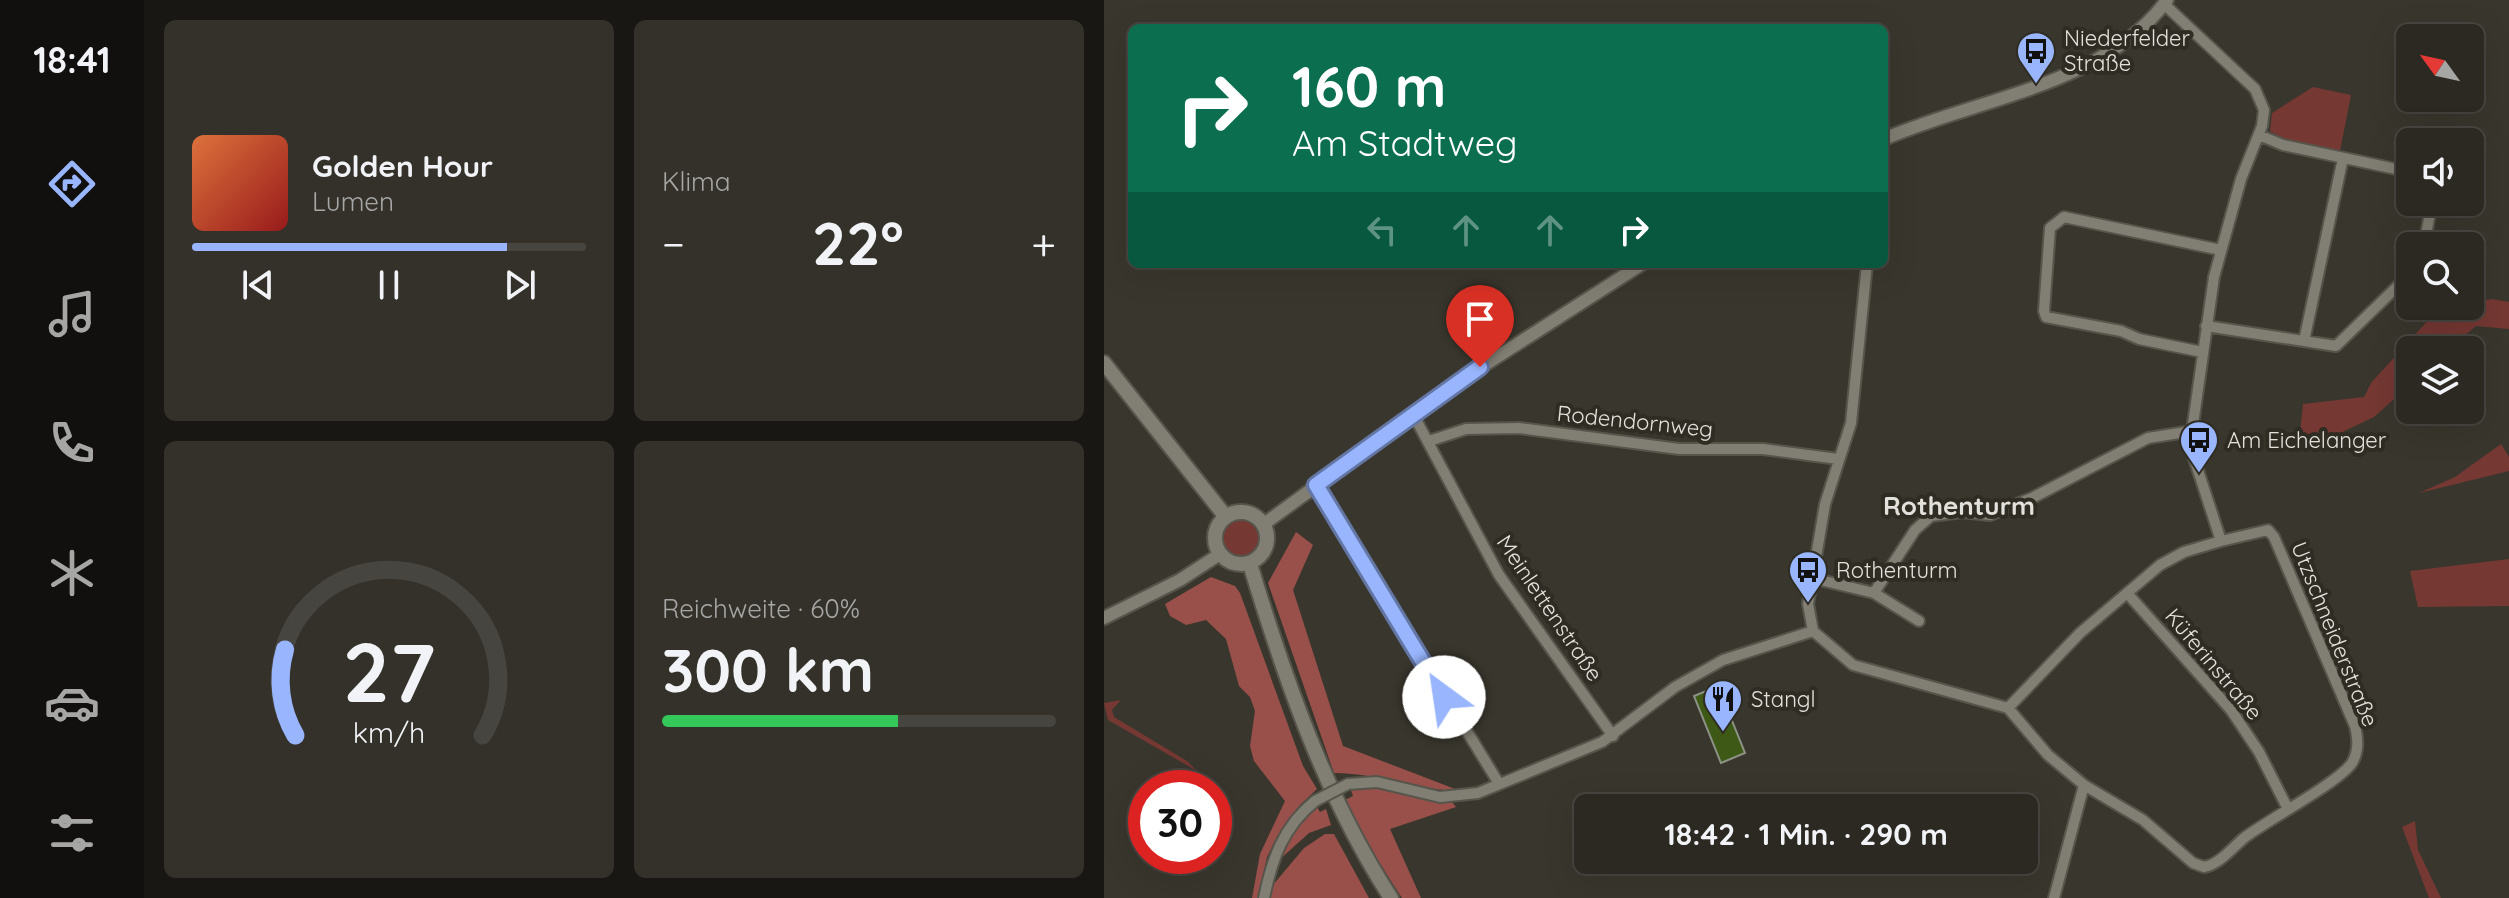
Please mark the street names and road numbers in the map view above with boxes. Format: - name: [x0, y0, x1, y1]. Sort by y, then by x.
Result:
- street label: Rodendornweg: [1556, 399, 1714, 443]
- street label: Meinlettenstraße: [1491, 530, 1609, 686]
- street label: Utzschneiderstraße: [2285, 537, 2385, 731]
- street label: Küferinstraße: [2159, 602, 2269, 726]

